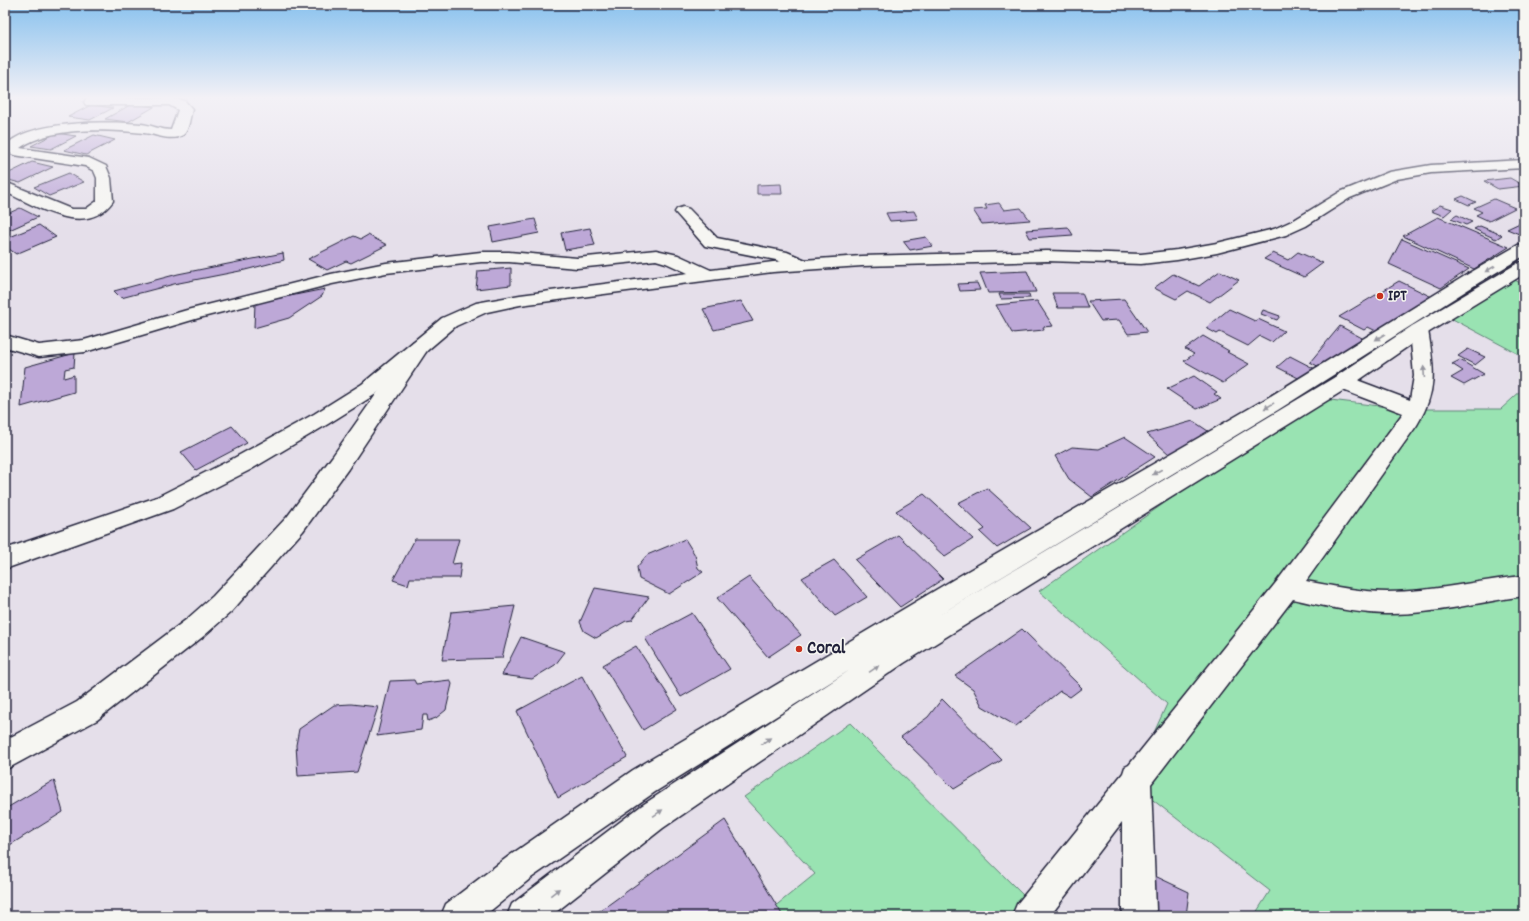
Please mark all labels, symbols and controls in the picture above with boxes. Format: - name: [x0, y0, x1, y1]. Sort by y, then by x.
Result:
- one-way arrow: [1484, 265, 1496, 272]
- place label: IPT: [1388, 285, 1407, 308]
- marker: IPT: [1375, 291, 1385, 301]
- one-way arrow: [1375, 333, 1385, 341]
- one-way arrow: [1420, 366, 1427, 378]
- one-way arrow: [1264, 402, 1274, 410]
- one-way arrow: [1151, 468, 1163, 475]
- place label: Coral: [807, 636, 846, 663]
- marker: Coral: [794, 644, 804, 654]
- one-way arrow: [869, 665, 879, 673]
- one-way arrow: [761, 737, 771, 745]
- one-way arrow: [653, 809, 663, 817]
- one-way arrow: [549, 888, 560, 896]

